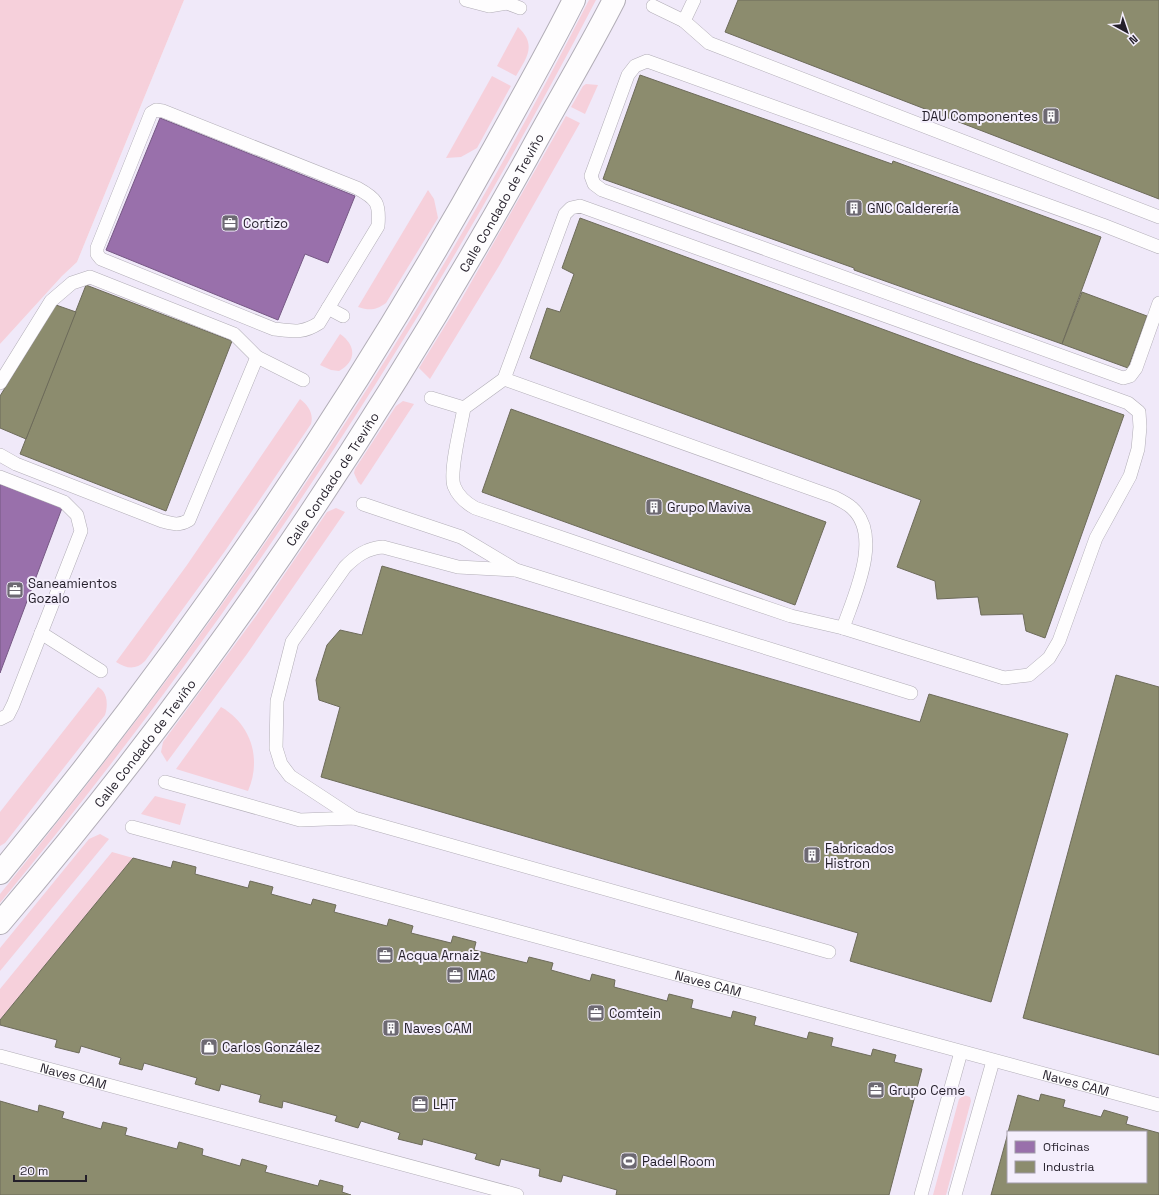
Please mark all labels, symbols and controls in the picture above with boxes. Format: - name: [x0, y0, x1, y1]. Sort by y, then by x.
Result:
- north arrow: [1107, 12, 1147, 52]
- text: N: [1126, 32, 1141, 47]
- building icon: DAU Componentes: [1041, 106, 1061, 126]
- place label: DAU Componentes: [922, 108, 1038, 125]
- street label: Calle Condado de Treviño: [455, 130, 548, 275]
- building icon: GNC Calderería: [844, 198, 864, 218]
- place label: GNC Calderería: [867, 200, 959, 217]
- office icon: Cortizo: [220, 213, 240, 233]
- place label: Cortizo: [243, 215, 288, 232]
- street label: Calle Condado de Treviño: [282, 409, 383, 550]
- building icon: Grupo Maviva: [644, 497, 664, 517]
- place label: Grupo Maviva: [667, 499, 752, 516]
- place label: Saneamientos Gozalo: [28, 575, 117, 607]
- office icon: Saneamientos Gozalo: [5, 580, 25, 600]
- street label: Calle Condado de Treviño: [91, 676, 200, 811]
- place label: Fabricados Histron: [825, 840, 894, 872]
- building icon: Fabricados Histron: [802, 845, 822, 865]
- office icon: Acqua Arnaiz: [375, 945, 395, 965]
- place label: Acqua Arnaiz: [398, 947, 480, 964]
- office icon: MAC: [445, 965, 465, 985]
- street label: Naves CAM: [673, 966, 743, 1001]
- place label: MAC: [468, 967, 496, 984]
- office icon: Comtein: [586, 1003, 606, 1023]
- place label: Comtein: [609, 1005, 661, 1022]
- building icon: Naves CAM: [381, 1018, 401, 1038]
- place label: Naves CAM: [404, 1020, 472, 1037]
- shop icon: Carlos González: [199, 1037, 219, 1057]
- place label: Carlos González: [222, 1039, 321, 1056]
- street label: Naves CAM: [38, 1059, 108, 1093]
- street label: Naves CAM: [1041, 1066, 1111, 1100]
- office icon: Grupo Ceme: [866, 1080, 886, 1100]
- place label: Grupo Ceme: [889, 1082, 965, 1099]
- office icon: LHT: [410, 1094, 430, 1114]
- place label: LHT: [433, 1096, 457, 1113]
- legend: [1007, 1131, 1147, 1183]
- text: Oficinas: [1043, 1139, 1090, 1155]
- sports icon: Padel Room: [619, 1151, 639, 1171]
- place label: Padel Room: [642, 1153, 715, 1170]
- scale bar: [14, 1157, 86, 1183]
- text: Industria: [1043, 1159, 1095, 1175]
- text: 20 m: [20, 1163, 48, 1179]

